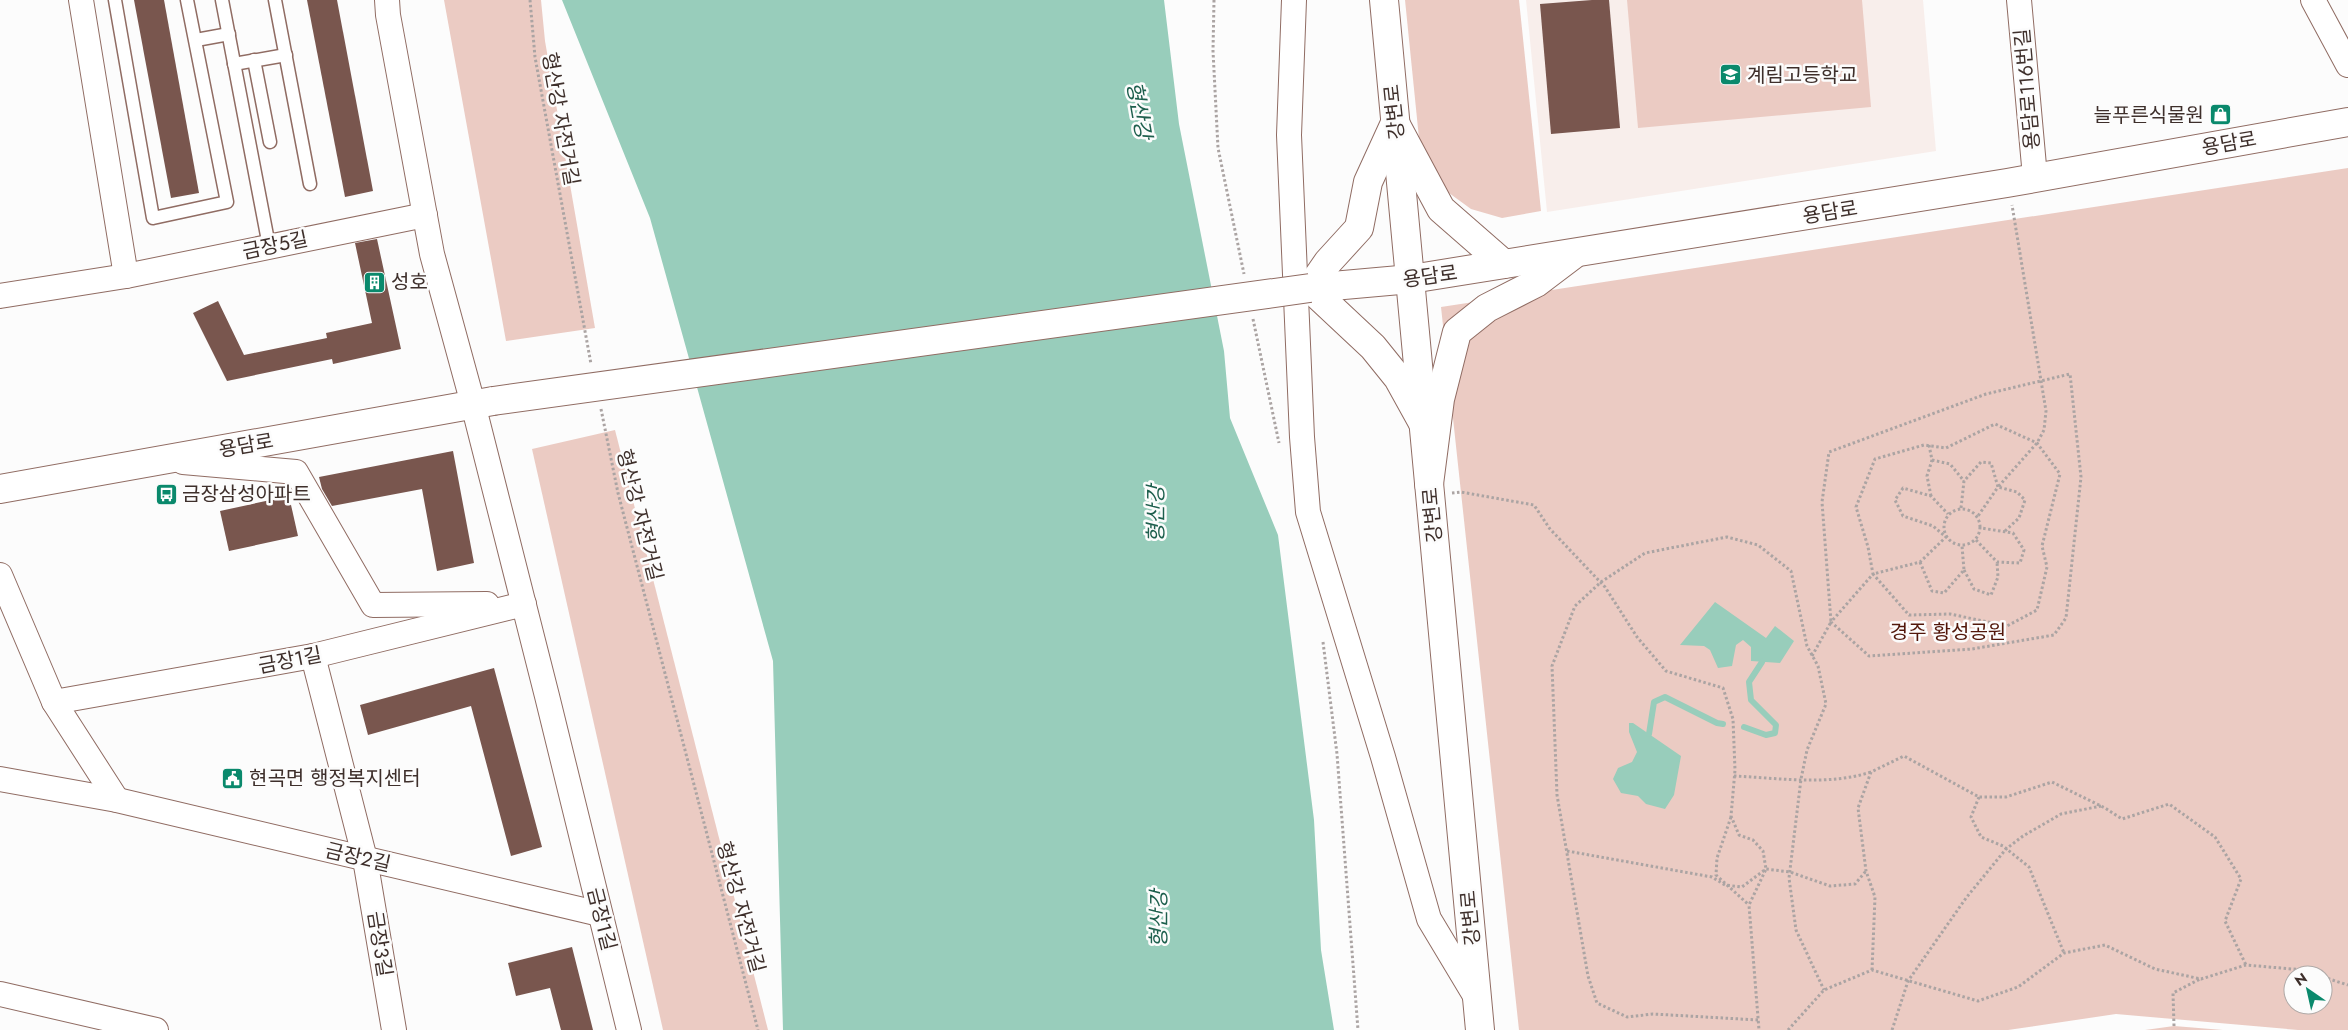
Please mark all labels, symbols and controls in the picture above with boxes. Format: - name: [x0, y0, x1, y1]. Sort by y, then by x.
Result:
- street label: 용담로116번길: [2008, 27, 2047, 151]
- street label: 형산강 자전거길: [535, 50, 586, 188]
- place label: 계림고등학교: [1747, 61, 1857, 90]
- school or university icon: 계림고등학교: [1719, 63, 1743, 87]
- water label: 형산강: [1119, 79, 1159, 144]
- street label: 강변로: [1377, 83, 1412, 141]
- place label: 늘푸른식물원: [2094, 101, 2204, 130]
- shop icon: 늘푸른식물원: [2208, 103, 2232, 127]
- street label: 용담로: [2199, 124, 2259, 163]
- street label: 용담로: [1801, 194, 1860, 231]
- street label: 금장5길: [240, 224, 311, 267]
- street label: 용담로: [1401, 258, 1459, 295]
- place label: 성호: [391, 268, 428, 297]
- building icon: 성호: [363, 270, 387, 294]
- street label: 용담로: [216, 426, 276, 465]
- street label: 형산강 자전거길: [609, 446, 670, 584]
- place label: 금장삼성아파트: [182, 480, 311, 509]
- bus stop icon: 금장삼성아파트: [154, 482, 178, 506]
- water label: 형산강: [1141, 482, 1171, 543]
- street label: 강변로: [1416, 486, 1449, 544]
- park label: 경주 황성공원: [1890, 618, 2006, 647]
- street label: 금장1길: [256, 640, 324, 681]
- place label: 현곡면 행정복지센터: [249, 764, 421, 793]
- public building icon: 현곡면 행정복지센터: [221, 766, 245, 790]
- street label: 금장2길: [322, 836, 394, 879]
- street label: 형산강 자전거길: [709, 838, 772, 976]
- street label: 금장1길: [580, 884, 623, 954]
- water label: 형산강: [1144, 887, 1174, 948]
- street label: 강변로: [1454, 889, 1487, 947]
- street label: 금장3길: [360, 909, 399, 979]
- north arrow: [2283, 965, 2333, 1015]
- text: N: [2291, 968, 2311, 991]

